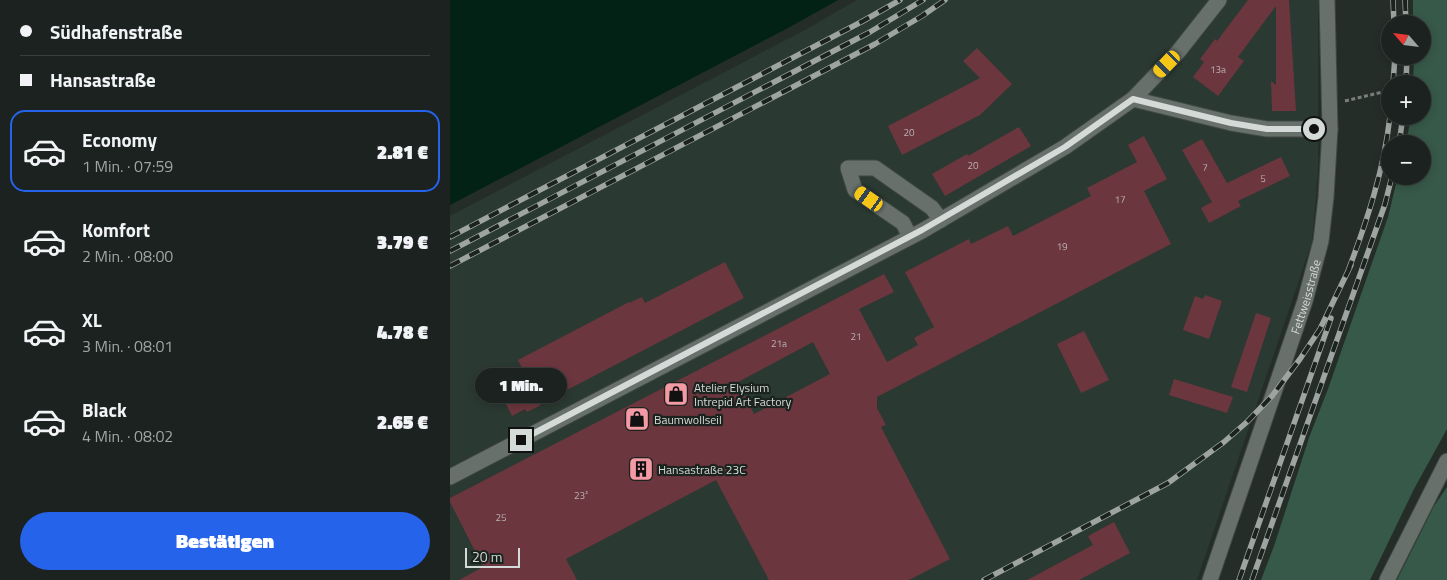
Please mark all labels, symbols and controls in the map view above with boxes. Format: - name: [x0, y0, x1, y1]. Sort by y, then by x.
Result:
- north arrow: [1381, 15, 1431, 65]
- map controls: [1381, 15, 1431, 185]
- text: Südhafenstraße: [50, 17, 182, 46]
- car: [1151, 48, 1182, 80]
- house number: 13a: [1210, 62, 1226, 77]
- text: Hansastraße: [50, 65, 156, 94]
- button: +: [1381, 75, 1431, 125]
- route start: [1303, 118, 1325, 140]
- text: Economy: [82, 125, 157, 154]
- house number: 20: [903, 125, 915, 140]
- icon: car: [22, 129, 67, 174]
- button: −: [1381, 135, 1431, 185]
- text: 2.81 €: [377, 137, 428, 166]
- text: 1 Min. · 07:59: [82, 154, 173, 178]
- house number: 20: [967, 158, 979, 173]
- house number: 7: [1202, 160, 1208, 175]
- house number: 5: [1260, 171, 1266, 186]
- car: [852, 184, 885, 214]
- house number: 17: [1114, 192, 1126, 207]
- text: Komfort: [82, 215, 150, 244]
- icon: car: [22, 219, 67, 264]
- text: 3.79 €: [377, 227, 428, 256]
- house number: 19: [1056, 239, 1068, 254]
- text: 2 Min. · 08:00: [82, 244, 173, 268]
- street label: Fettweisstraße: [1285, 257, 1325, 336]
- text: XL: [82, 305, 102, 334]
- icon: car: [22, 309, 67, 354]
- text: 4.78 €: [377, 317, 428, 346]
- house number: 21: [850, 329, 862, 344]
- text: 3 Min. · 08:01: [82, 334, 173, 358]
- house number: 21a: [771, 336, 787, 351]
- callout: 1 Min.: [475, 368, 567, 402]
- text: 1 Min.: [499, 373, 543, 397]
- place label: Atelier Elysium Intrepid Art Factory: [694, 378, 792, 411]
- shop icon: Atelier Elysium Intrepid Art Factory: [663, 381, 689, 407]
- text: Black: [82, 395, 127, 424]
- icon: car: [22, 399, 67, 444]
- shop icon: Baumwollseil: [624, 406, 650, 432]
- text: 2.65 €: [377, 407, 428, 436]
- place label: Baumwollseil: [654, 410, 722, 429]
- text: 4 Min. · 08:02: [82, 424, 173, 448]
- route end: [510, 429, 532, 451]
- building icon: Hansastraße 23C: [628, 456, 654, 482]
- place label: Hansastraße 23C: [658, 460, 746, 479]
- house number: 23²: [574, 488, 588, 503]
- house number: 25: [495, 510, 507, 525]
- button: Bestätigen: [20, 512, 430, 570]
- scale bar: [465, 545, 520, 568]
- text: 20 m: [472, 546, 502, 567]

